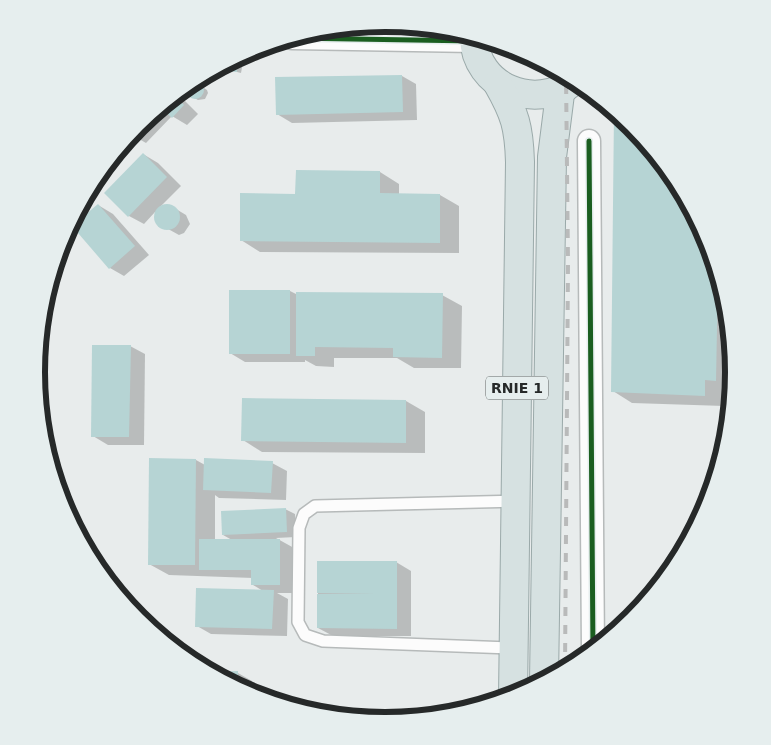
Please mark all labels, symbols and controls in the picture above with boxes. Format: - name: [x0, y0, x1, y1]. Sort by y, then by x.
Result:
- road number: RNIE 1: [486, 376, 548, 399]

